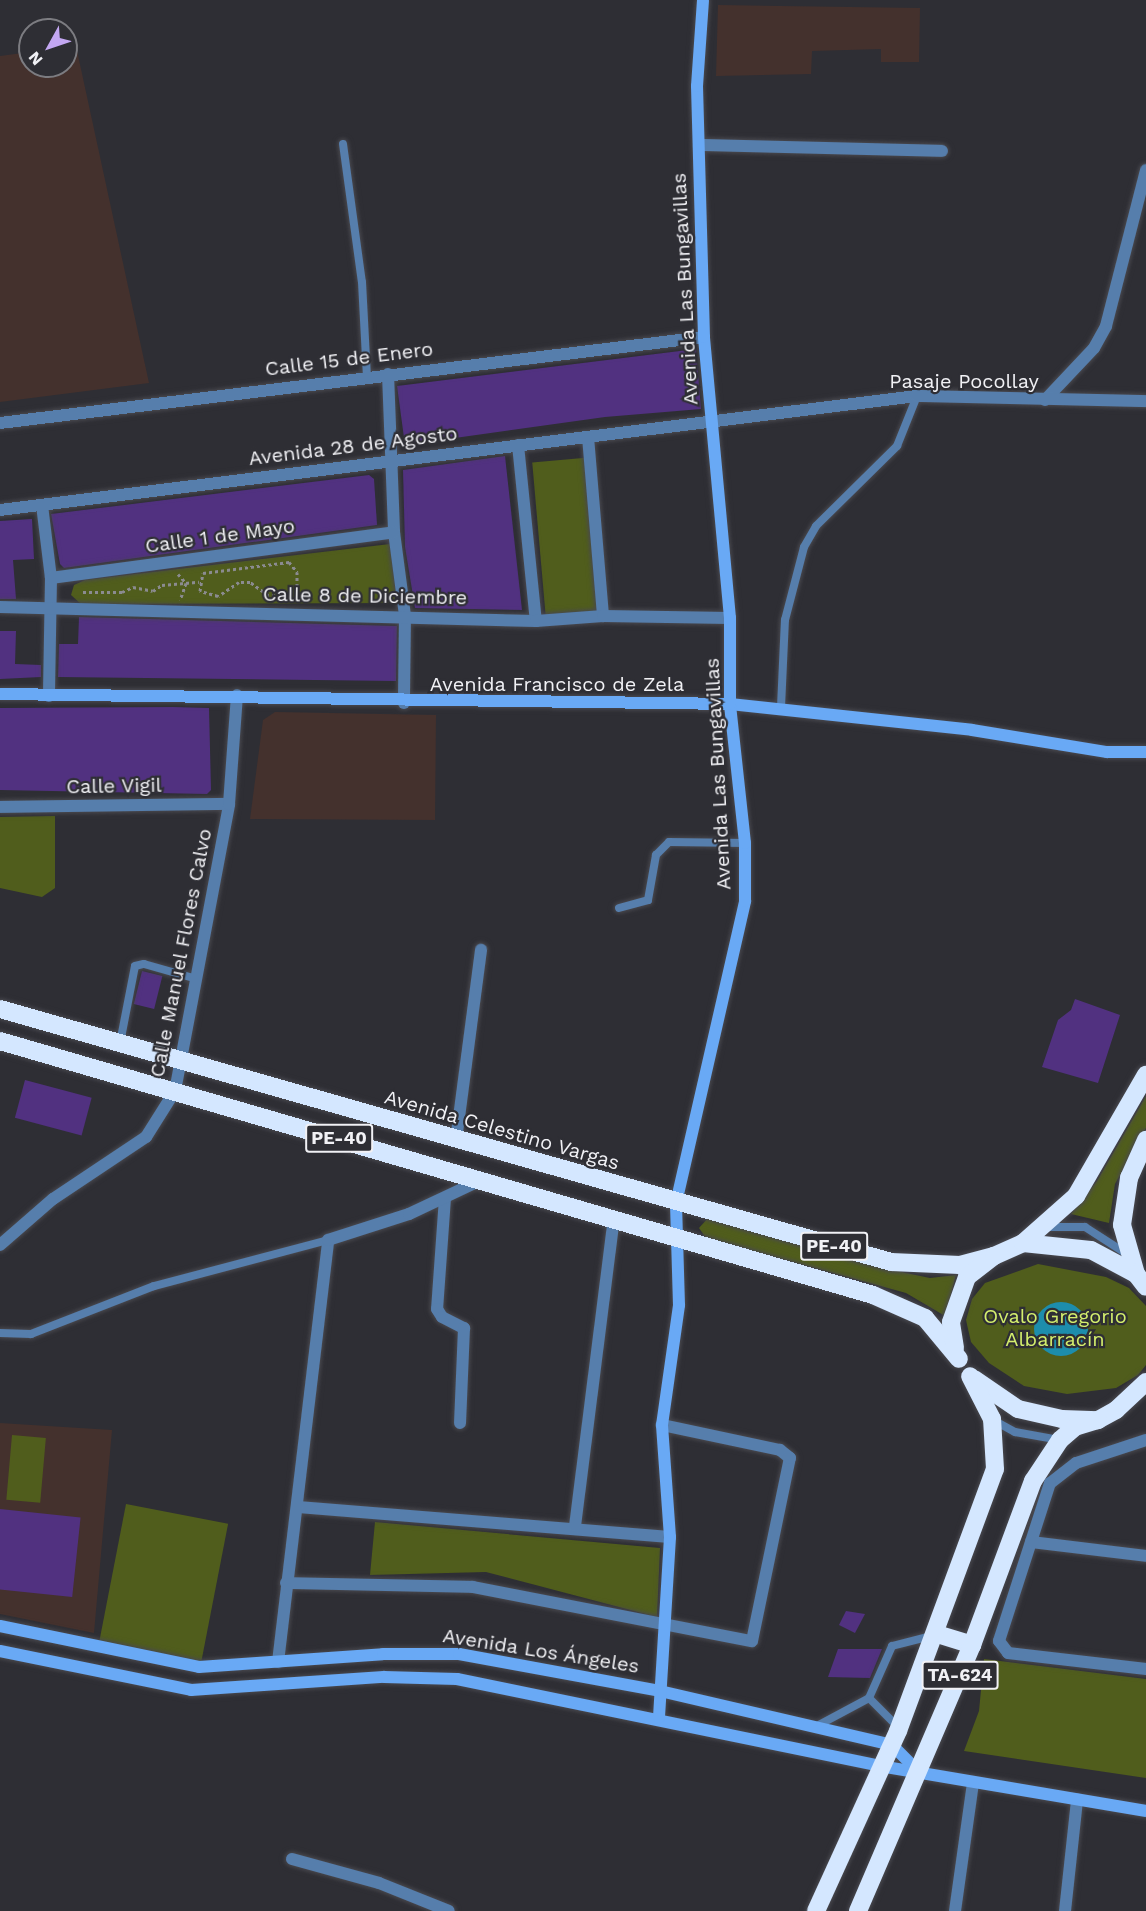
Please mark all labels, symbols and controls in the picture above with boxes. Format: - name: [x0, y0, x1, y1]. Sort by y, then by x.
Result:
- north arrow: [18, 18, 78, 78]
- text: N: [24, 48, 46, 69]
- street label: Avenida Las Bungavillas: [667, 172, 703, 406]
- street label: Calle 15 de Enero: [264, 337, 434, 381]
- street label: Pasaje Pocollay: [889, 369, 1039, 393]
- street label: Avenida 28 de Agosto: [247, 421, 459, 471]
- street label: Calle 1 de Mayo: [143, 514, 297, 558]
- street label: Calle 8 de Diciembre: [263, 582, 467, 610]
- street label: Avenida Las Bungavillas: [700, 657, 736, 891]
- street label: Avenida Francisco de Zela: [430, 672, 684, 696]
- street label: Calle Vigil: [66, 773, 162, 799]
- street label: Calle Manuel Flores Calvo: [145, 826, 217, 1080]
- street label: Avenida Celestino Vargas: [381, 1085, 623, 1175]
- road number: PE-40: [304, 1123, 374, 1153]
- road number: PE-40: [800, 1231, 868, 1261]
- park label: Ovalo Gregorio Albarracín: [983, 1305, 1127, 1352]
- street label: Avenida Los Ángeles: [440, 1624, 642, 1678]
- road number: TA-624: [921, 1660, 999, 1690]

